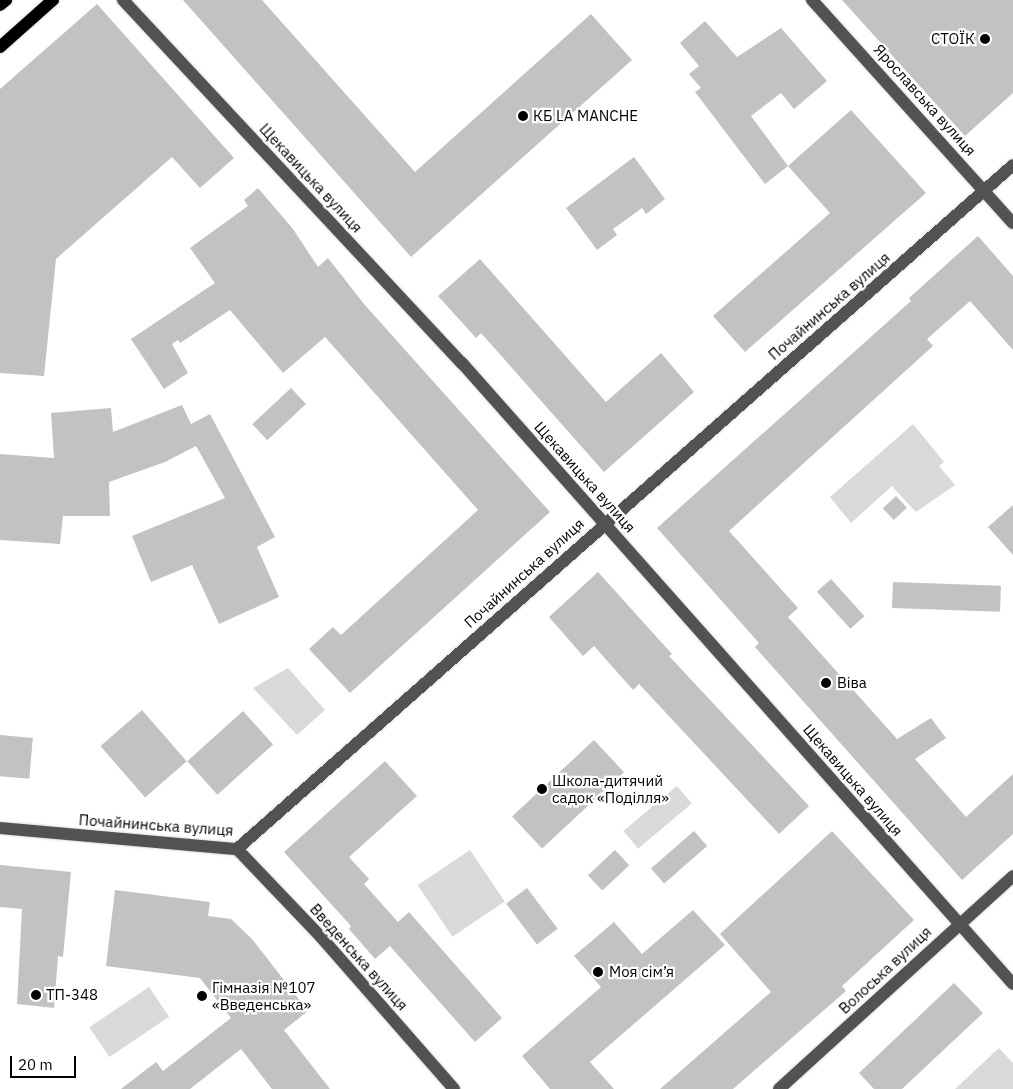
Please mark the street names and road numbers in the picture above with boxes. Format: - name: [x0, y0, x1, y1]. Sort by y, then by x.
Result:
- street label: Ярославська вулиця: [870, 41, 980, 159]
- street label: Щекавицька вулиця: [256, 120, 366, 236]
- street label: Почайнинська вулиця: [765, 248, 893, 364]
- street label: Щекавицька вулиця: [531, 418, 639, 536]
- street label: Почайнинська вулиця: [460, 514, 588, 632]
- street label: Щекавицька вулиця: [799, 720, 907, 840]
- street label: Почайнинська вулиця: [78, 811, 234, 839]
- street label: Введенська вулиця: [306, 900, 412, 1014]
- street label: Волоська вулиця: [835, 923, 935, 1017]

